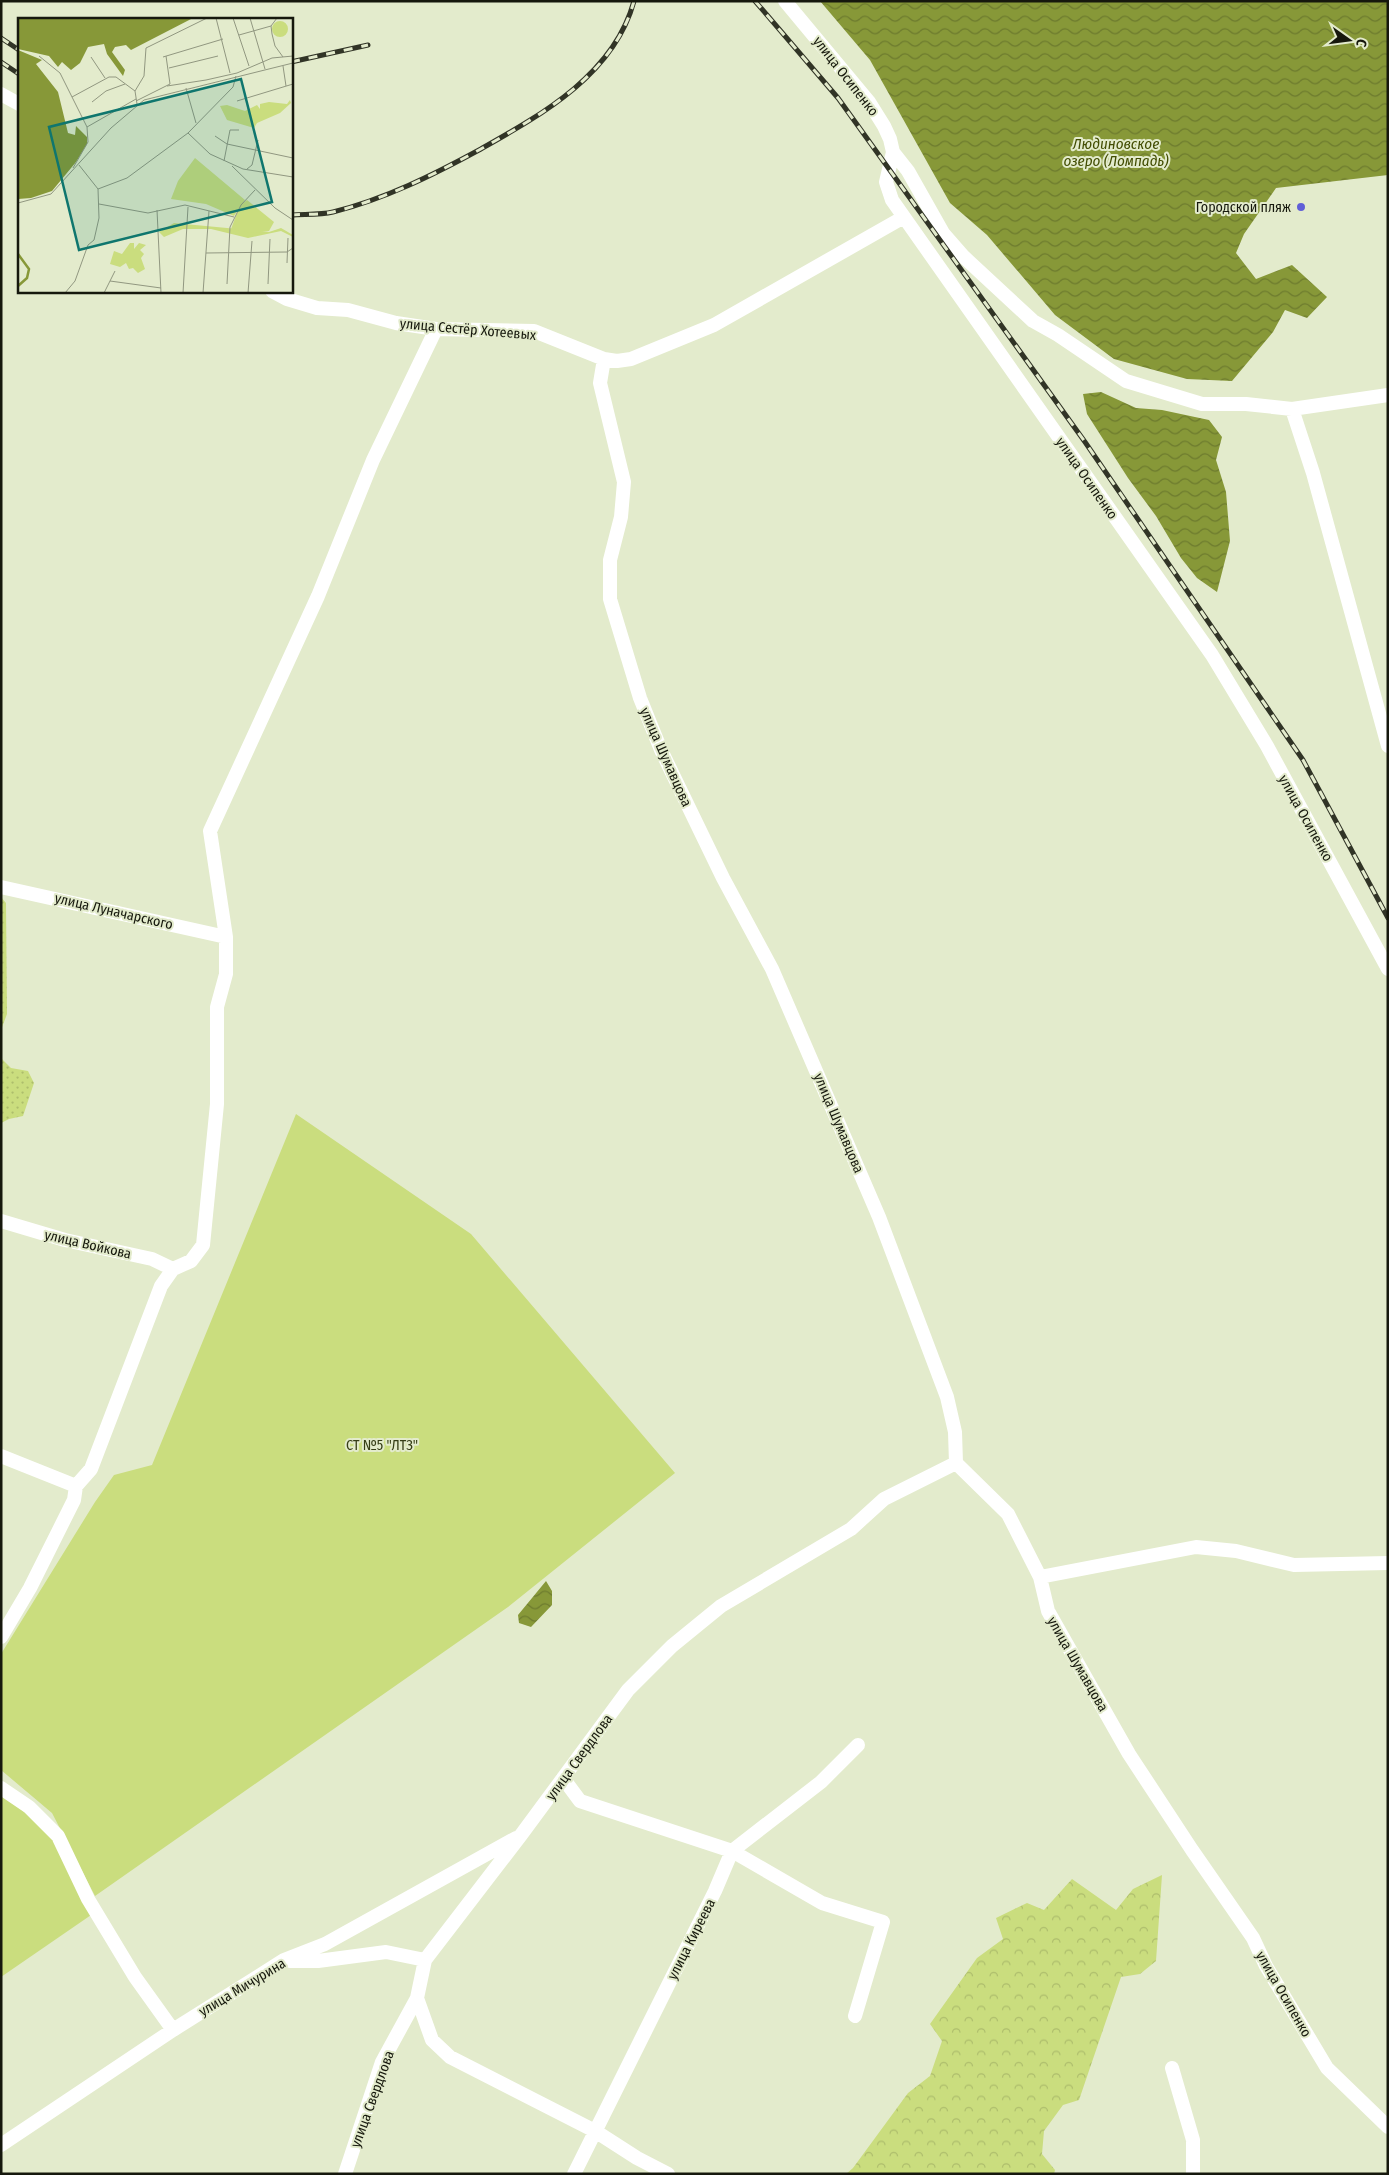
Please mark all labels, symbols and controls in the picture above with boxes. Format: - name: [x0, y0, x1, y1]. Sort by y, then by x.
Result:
- north arrow: [1324, 15, 1374, 65]
- inset map: [18, 18, 292, 292]
- street label: улица Осипенко: [809, 33, 882, 119]
- text: С: [1352, 37, 1370, 49]
- water label: Людиновское озеро (Ломпадь): [1063, 135, 1169, 170]
- place label: Городской пляж: [1196, 199, 1291, 216]
- marker: Городской пляж: [1295, 201, 1307, 213]
- street label: улица Сестёр Хотеевых: [399, 315, 538, 344]
- street label: улица Осипенко: [1052, 434, 1121, 523]
- street label: улица Шумавцова: [636, 705, 695, 810]
- street label: улица Осипенко: [1275, 772, 1336, 864]
- street label: улица Луначарского: [53, 890, 175, 933]
- street label: улица Шумавцова: [810, 1071, 867, 1176]
- street label: улица Войкова: [43, 1226, 133, 1263]
- park label: СТ №5 "ЛТЗ": [346, 1437, 418, 1454]
- street label: улица Шумавцова: [1043, 1614, 1112, 1715]
- street label: улица Свердлова: [543, 1711, 616, 1804]
- street label: улица Киреева: [664, 1896, 719, 1982]
- street label: улица Осипенко: [1252, 1948, 1315, 2040]
- street label: улица Мичурина: [196, 1955, 289, 2020]
- street label: улица Свердлова: [347, 2048, 398, 2150]

